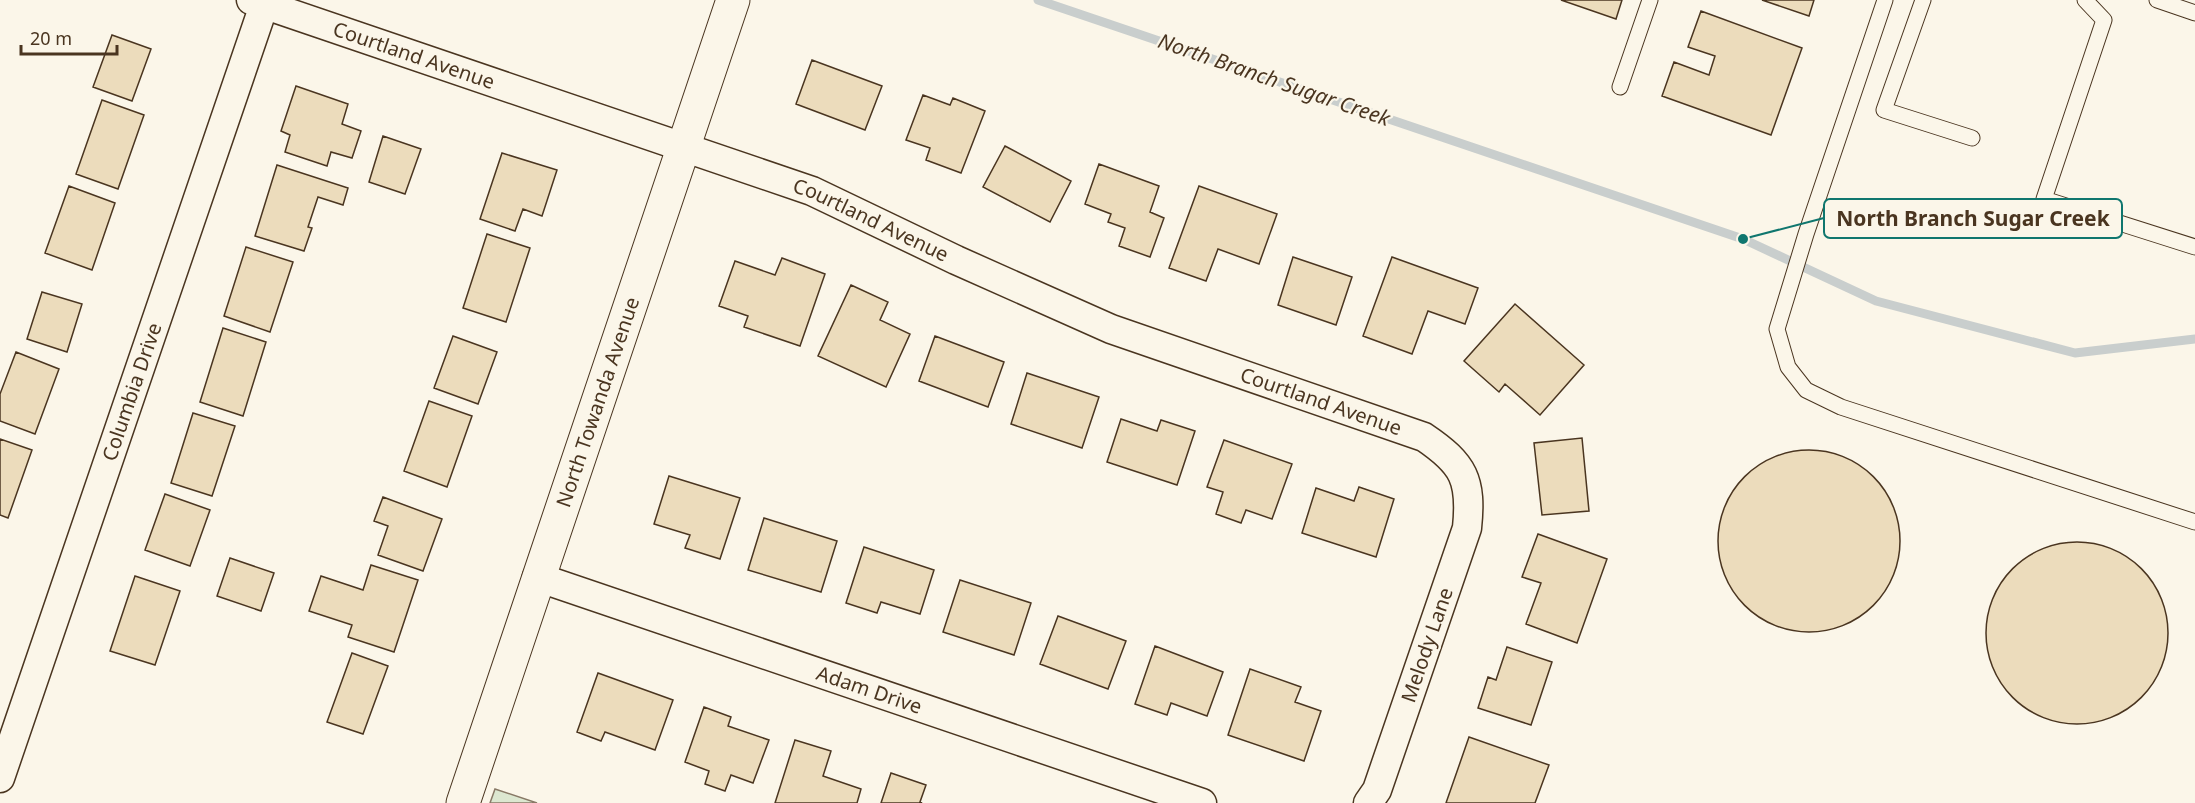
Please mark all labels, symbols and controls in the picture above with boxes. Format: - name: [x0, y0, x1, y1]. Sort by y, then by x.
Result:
- street label: Courtland Avenue: [330, 15, 498, 95]
- scale bar: [21, 18, 117, 56]
- text: 20 m: [30, 26, 72, 50]
- water label: North Branch Sugar Creek: [1155, 26, 1396, 132]
- street label: Courtland Avenue: [790, 172, 953, 268]
- callout: North Branch Sugar Creek: [1824, 199, 2122, 238]
- text: North Branch Sugar Creek: [1836, 204, 2111, 232]
- street label: North Towanda Avenue: [549, 293, 645, 511]
- street label: Columbia Drive: [95, 319, 168, 464]
- street label: Courtland Avenue: [1237, 361, 1405, 441]
- street label: Melody Lane: [1394, 584, 1459, 706]
- street label: Adam Drive: [813, 659, 926, 720]

